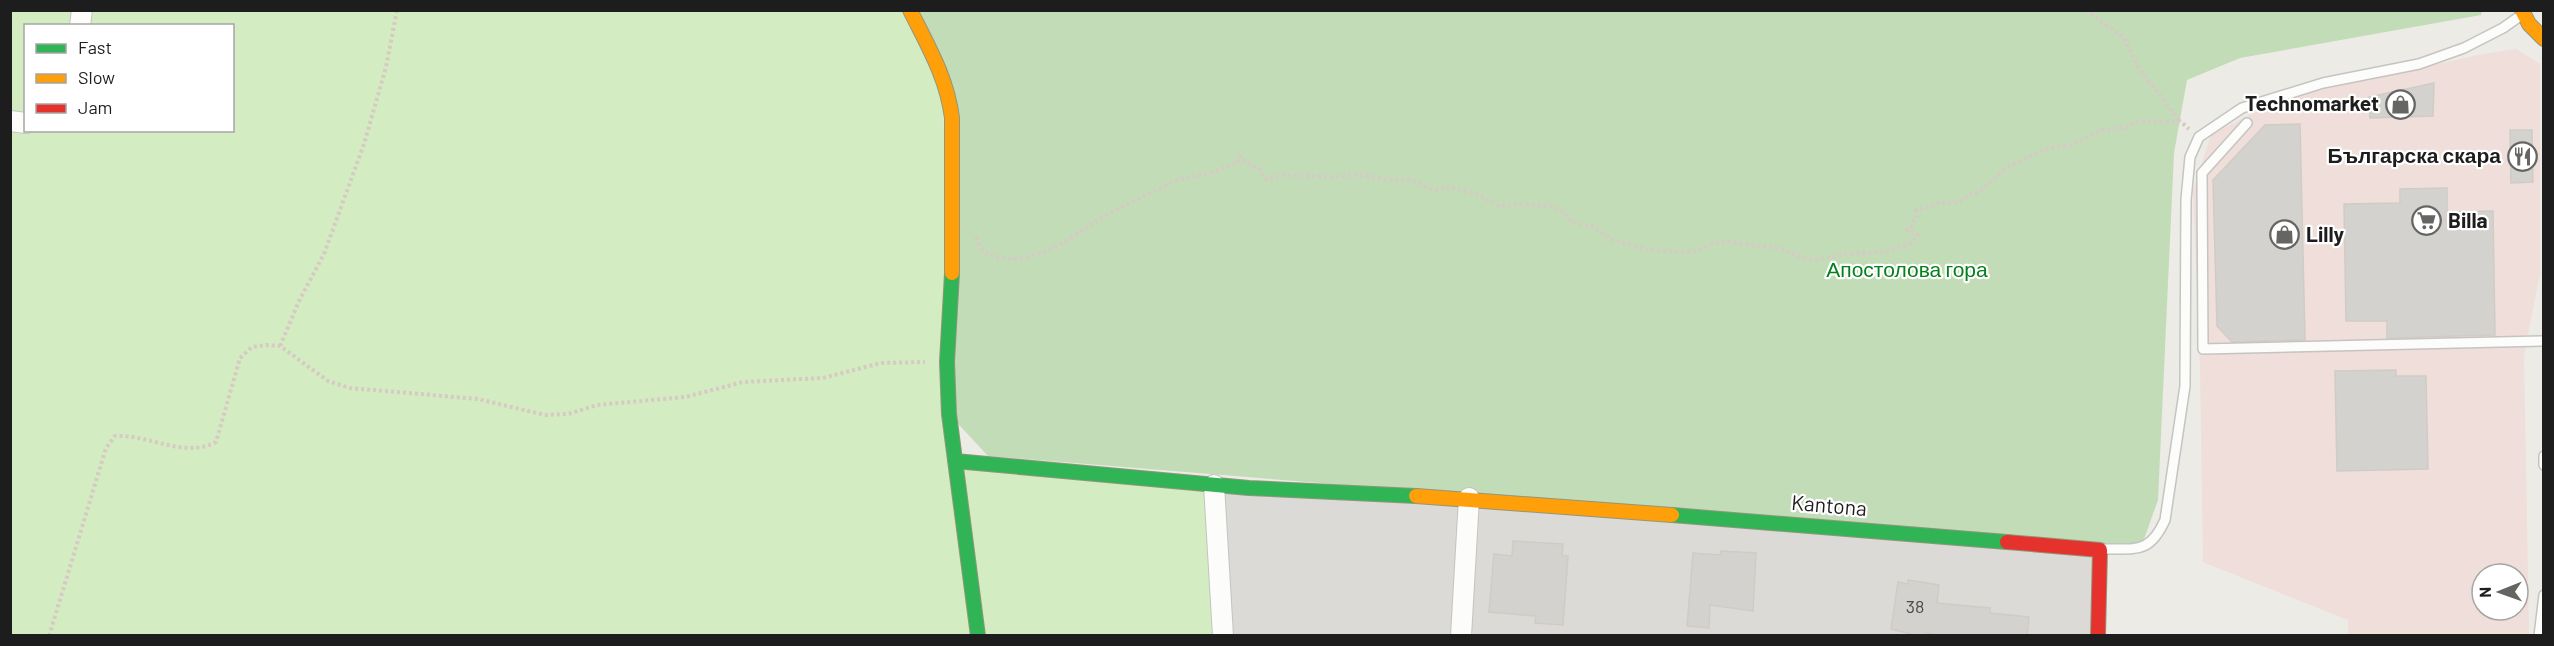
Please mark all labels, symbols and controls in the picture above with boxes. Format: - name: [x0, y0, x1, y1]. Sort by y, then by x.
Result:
- legend: [24, 24, 234, 132]
- text: Fast: [78, 36, 112, 58]
- text: Slow: [78, 66, 115, 88]
- shop icon: Technomarket: [2384, 88, 2416, 120]
- place label: Technomarket: [2245, 90, 2379, 115]
- text: Jam: [78, 96, 112, 118]
- restaurant icon: Българска скара: [2506, 140, 2538, 172]
- place label: Българска скара: [2328, 142, 2501, 167]
- supermarket icon: Billa: [2411, 205, 2443, 237]
- place label: Billa: [2448, 207, 2488, 232]
- shop icon: Lilly: [2269, 219, 2301, 251]
- place label: Lilly: [2306, 221, 2345, 246]
- park label: Апостолова гора: [1826, 256, 1988, 281]
- street label: Kantona: [1790, 489, 1868, 520]
- north arrow: [2470, 562, 2530, 622]
- text: N: [2475, 587, 2494, 598]
- house number: 38: [1906, 595, 1924, 617]

